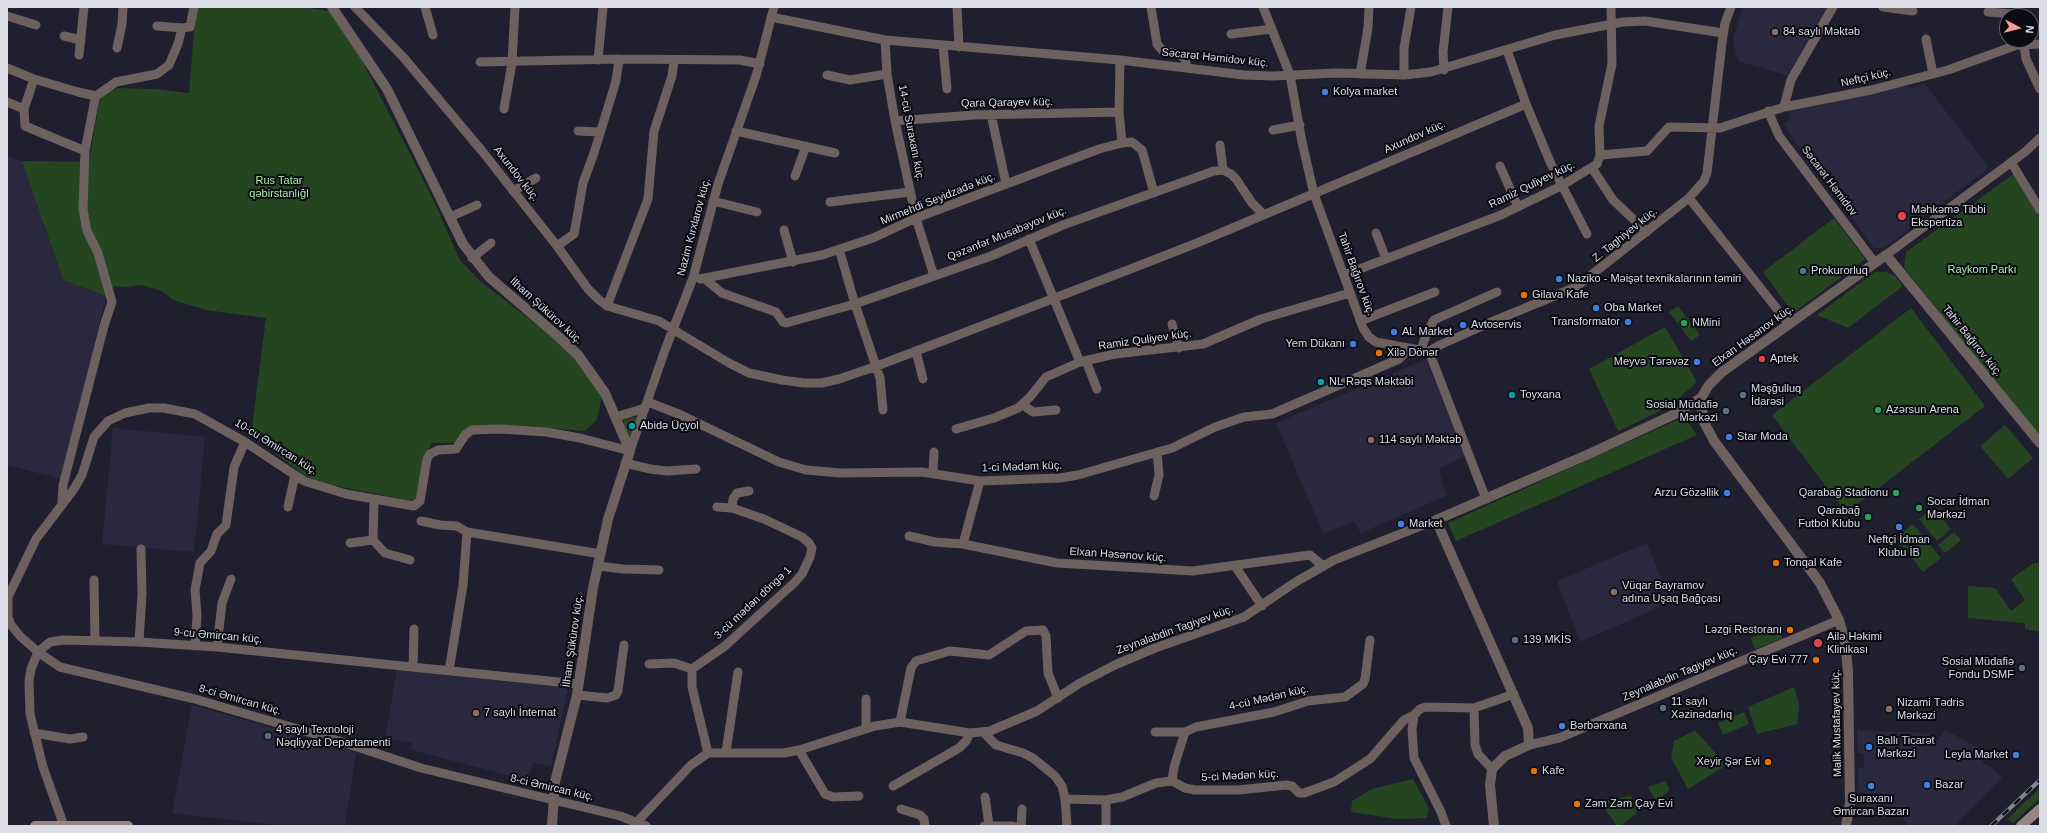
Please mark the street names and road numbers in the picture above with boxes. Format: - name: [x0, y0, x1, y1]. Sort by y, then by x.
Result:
- street label: Səcarət Həmidov küç.: [1161, 46, 1269, 70]
- street label: Neftçi küç.: [1839, 66, 1893, 90]
- street label: 14-cü Suraxanı küç.: [895, 84, 927, 182]
- street label: Qara Qarayev küç.: [961, 96, 1053, 110]
- street label: Axundov küç.: [1382, 118, 1448, 156]
- street label: Səcarət Həmidov: [1798, 143, 1860, 219]
- street label: Axundov küç.: [490, 144, 542, 204]
- street label: Ramiz Quliyev küç.: [1487, 158, 1577, 212]
- street label: Mirmehdi Seyidzadə küç.: [879, 170, 997, 228]
- street label: Nazim Kırxlarov küç.: [675, 177, 713, 277]
- street label: Qəzənfər Musabəyov küç.: [945, 204, 1069, 264]
- street label: Z. Taghiyev küç.: [1590, 205, 1660, 265]
- street label: Tahir Bağırov küç.: [1335, 230, 1377, 318]
- street label: İlham Şükürov küç.: [507, 275, 585, 347]
- street label: Elxan Həsənov küç.: [1710, 302, 1796, 370]
- street label: Tahir Bağırov küç.: [1939, 303, 2005, 379]
- street label: Ramiz Quliyev küç.: [1097, 327, 1193, 353]
- street label: 10-cu Əmircan küç.: [232, 416, 320, 478]
- street label: 1-ci Mədəm küç.: [981, 459, 1063, 475]
- street label: Elxan Həsənov küç.: [1069, 545, 1167, 565]
- street label: 3-cü mədən döngə 1: [712, 564, 794, 642]
- street label: İlham Şükürov küç.: [560, 594, 586, 688]
- street label: Zeynalabdin Tagiyev küç.: [1115, 603, 1235, 657]
- street label: 9-cu Əmircan küç.: [173, 626, 263, 646]
- street label: Zeynalabdin Tagiyev küç.: [1621, 644, 1739, 704]
- street label: Malik Mustafayev küç.: [1829, 669, 1845, 777]
- street label: 8-ci Əmircan küç.: [197, 682, 283, 718]
- street label: 4-cü Mədən küç.: [1228, 682, 1310, 714]
- street label: 5-ci Mədən küç.: [1201, 767, 1279, 785]
- street label: 8-ci Əmircan küç.: [509, 772, 595, 804]

